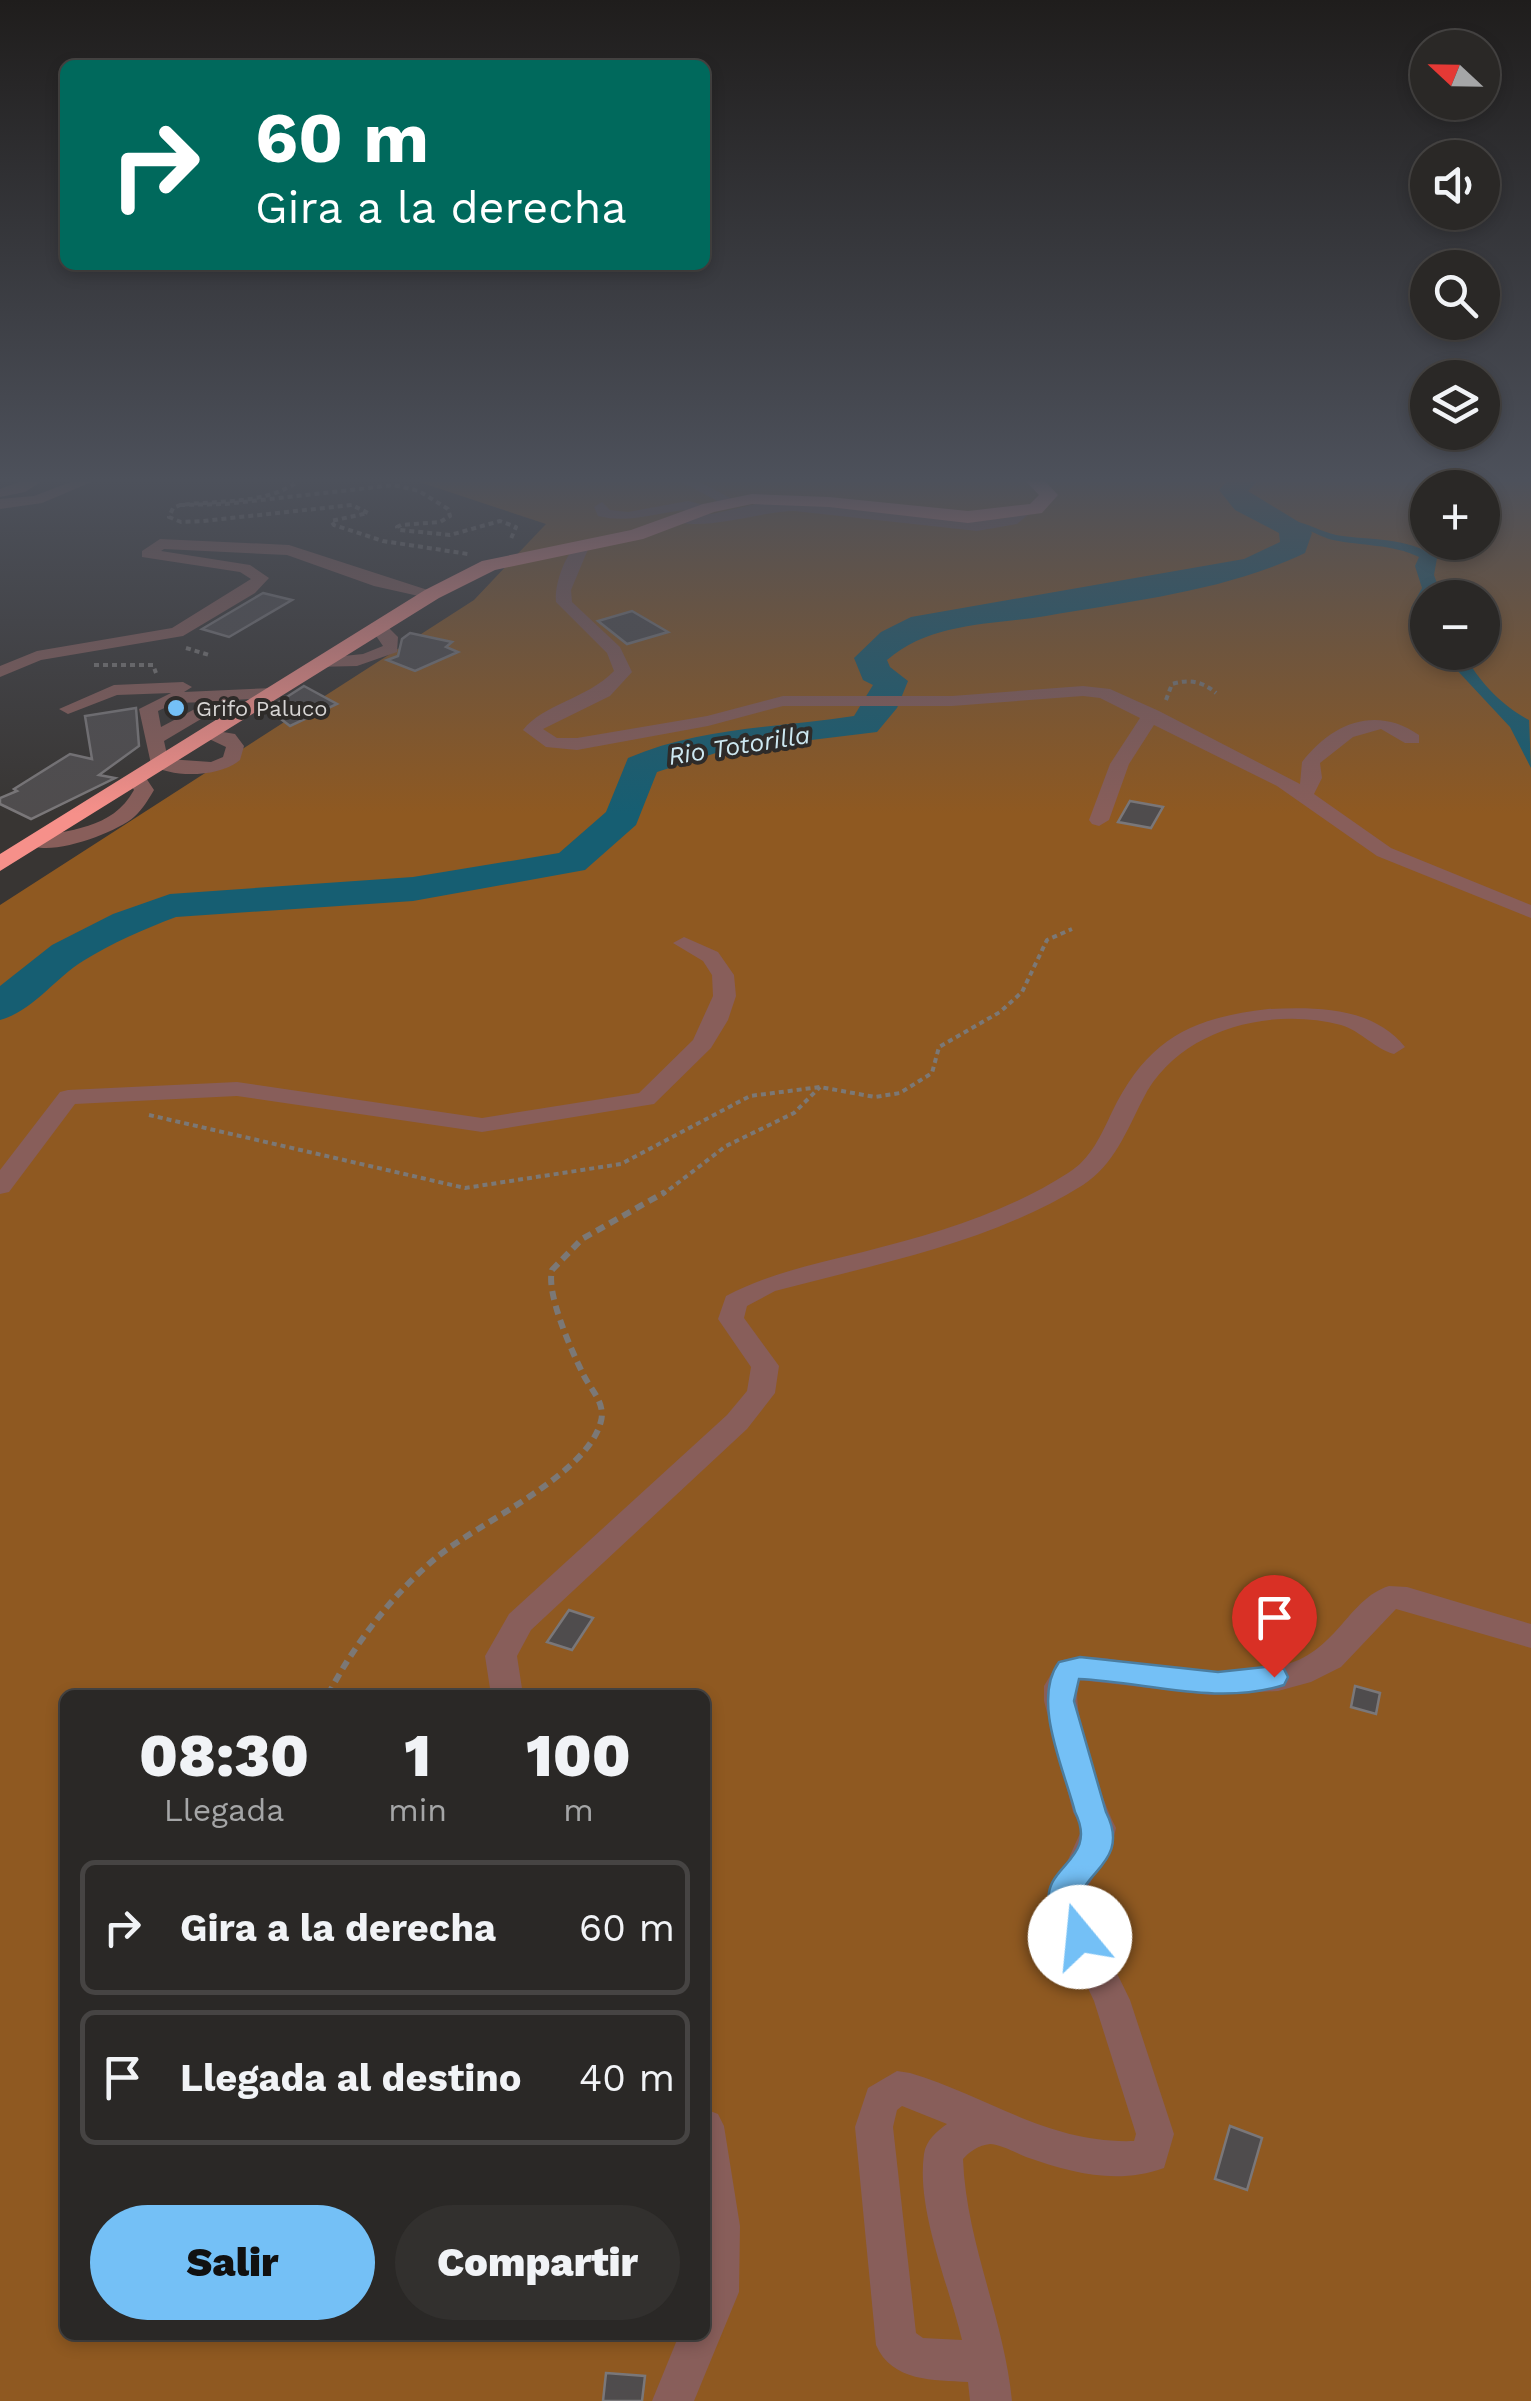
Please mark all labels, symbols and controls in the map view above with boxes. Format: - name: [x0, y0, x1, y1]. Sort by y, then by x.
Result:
- north arrow: [1410, 30, 1500, 120]
- map controls: [1410, 30, 1500, 670]
- text: 60 m: [255, 97, 429, 179]
- icon: right: [90, 100, 220, 230]
- button: sound: [1410, 140, 1500, 230]
- text: Gira a la derecha: [255, 181, 627, 234]
- button: search: [1410, 250, 1500, 340]
- button: layers: [1410, 360, 1500, 450]
- button: +: [1410, 470, 1500, 560]
- button: −: [1410, 580, 1500, 670]
- place label: Grifo Paluco: [196, 696, 328, 721]
- marker: Grifo Paluco: [165, 697, 187, 719]
- water label: Rio Totorilla: [666, 720, 812, 771]
- pin: [1232, 1575, 1317, 1678]
- icon: arrive: [1247, 1590, 1302, 1645]
- text: 08:30: [139, 1720, 309, 1791]
- text: 1: [404, 1720, 431, 1791]
- text: 100: [526, 1720, 631, 1791]
- text: Llegada: [164, 1791, 284, 1829]
- text: min: [388, 1791, 447, 1829]
- text: m: [563, 1791, 594, 1829]
- position arrow: [1028, 1885, 1132, 1989]
- icon: right: [95, 1900, 150, 1955]
- text: Gira a la derecha: [180, 1906, 496, 1950]
- text: 60 m: [579, 1906, 675, 1950]
- icon: arrive: [95, 2050, 150, 2105]
- text: Llegada al destino: [180, 2056, 522, 2100]
- text: 40 m: [579, 2056, 675, 2100]
- button: Salir: [90, 2205, 375, 2320]
- button: Compartir: [395, 2205, 680, 2320]

